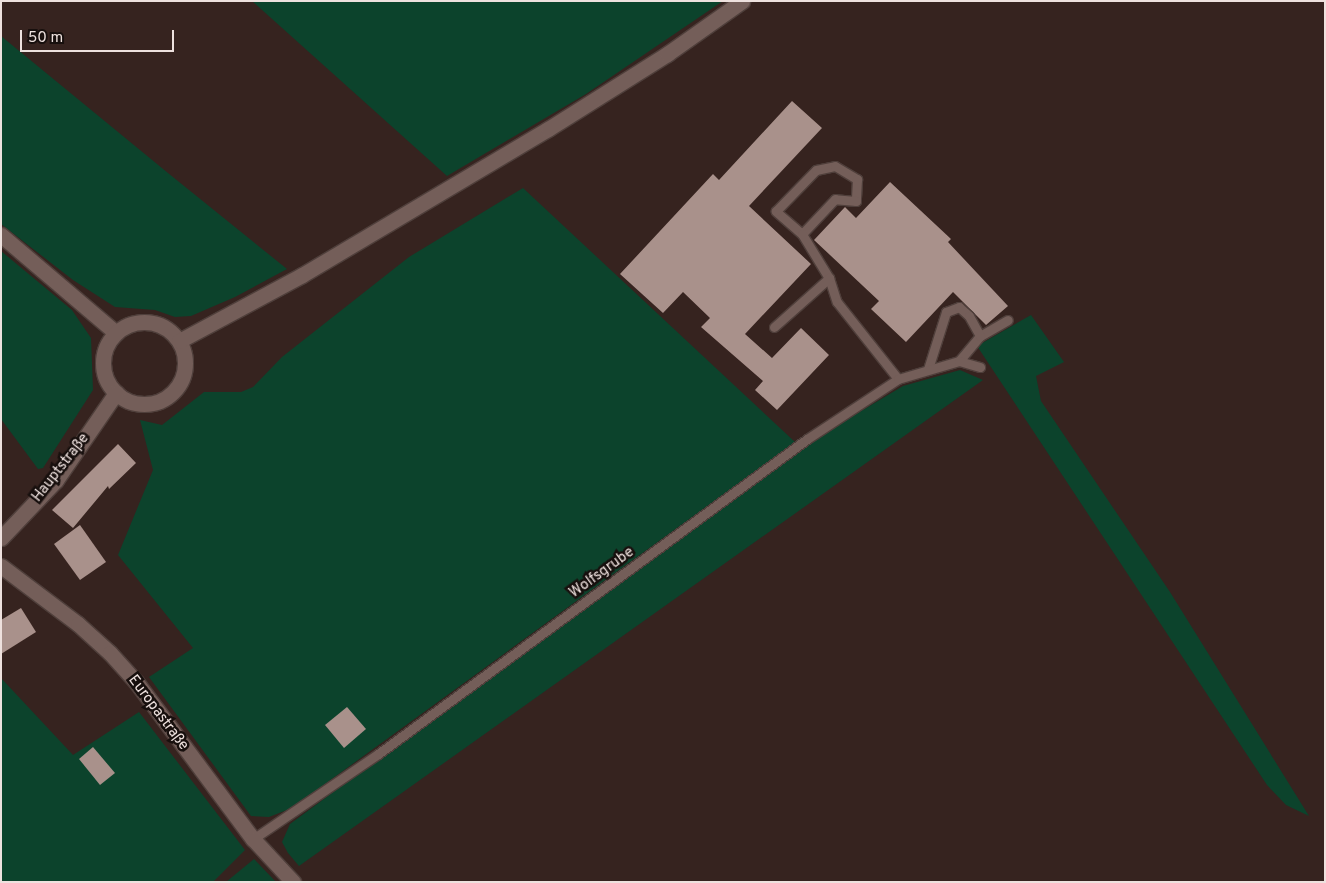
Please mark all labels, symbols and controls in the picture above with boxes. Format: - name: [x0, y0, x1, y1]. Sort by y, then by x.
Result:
- scale bar: [22, 20, 176, 52]
- text: 50 m: [28, 29, 63, 48]
- street label: Hauptstraße: [29, 430, 93, 506]
- street label: Wolfsgrube: [566, 544, 638, 602]
- street label: Europastraße: [124, 672, 192, 754]

